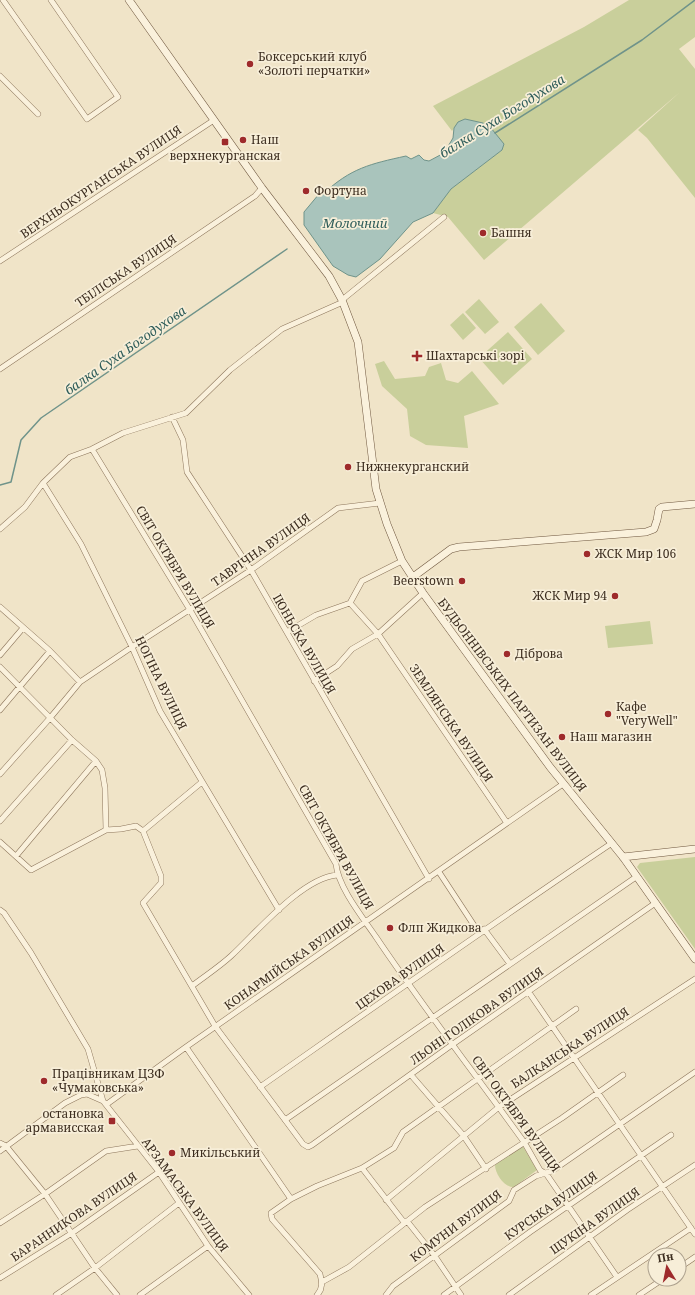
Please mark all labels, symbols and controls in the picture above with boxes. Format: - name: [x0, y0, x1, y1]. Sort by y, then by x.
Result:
- place label: Боксерський клуб «Золоті перчатки»: [258, 48, 370, 79]
- marker: Боксерський клуб «Золоті перчатки»: [245, 59, 255, 69]
- water label: балка Суха Богодухова: [436, 70, 569, 162]
- street label: ВЕРХНЬОКУРГАНСЬКА ВУЛИЦЯ: [17, 121, 185, 242]
- place label: Наш: [251, 131, 279, 148]
- marker: Наш: [238, 135, 248, 145]
- marker: верхнекурганская: [220, 137, 230, 147]
- place label: верхнекурганская: [170, 147, 281, 164]
- place label: Фортуна: [314, 182, 367, 199]
- marker: Фортуна: [301, 186, 311, 196]
- water label: Молочний: [321, 214, 388, 232]
- place label: Башня: [491, 224, 532, 241]
- marker: Башня: [478, 228, 488, 238]
- street label: ТБІЛІСЬКА ВУЛИЦЯ: [72, 230, 180, 311]
- water label: балка Суха Богодухова: [61, 301, 190, 399]
- place label: Шахтарські зорі: [426, 347, 525, 364]
- marker: Шахтарські зорі: [411, 350, 423, 362]
- place label: Нижнекурганский: [356, 458, 469, 475]
- marker: Нижнекурганский: [343, 462, 353, 472]
- street label: СВІТ ОКТЯБРЯ ВУЛИЦЯ: [132, 502, 219, 631]
- street label: ТАВРІЧНА ВУЛИЦЯ: [208, 509, 314, 590]
- place label: ЖСК Мир 106: [594, 545, 676, 562]
- marker: ЖСК Мир 106: [582, 549, 592, 559]
- place label: Beerstown: [393, 572, 454, 589]
- marker: Beerstown: [457, 576, 467, 586]
- place label: ЖСК Мир 94: [532, 587, 607, 604]
- street label: IЮНЬСКА ВУЛИЦЯ: [269, 591, 340, 697]
- marker: ЖСК Мир 94: [610, 591, 620, 601]
- street label: БУДЬОННІВСЬКИХ ПАРТИЗАН ВУЛИЦЯ: [434, 594, 591, 795]
- street label: НОГІНА ВУЛИЦЯ: [131, 633, 192, 733]
- place label: Діброва: [515, 645, 563, 662]
- marker: Діброва: [502, 649, 512, 659]
- street label: ЗЕМЛЯНСЬКА ВУЛИЦЯ: [406, 660, 497, 785]
- place label: Кафе "VeryWell": [616, 698, 678, 729]
- marker: Кафе "VeryWell": [603, 709, 613, 719]
- place label: Наш магазин: [570, 728, 652, 745]
- marker: Наш магазин: [557, 732, 567, 742]
- street label: СВІТ ОКТЯБРЯ ВУЛИЦЯ: [295, 781, 378, 912]
- street label: КОНАРМІЙСЬКА ВУЛИЦЯ: [221, 911, 357, 1014]
- place label: Флп Жидкова: [398, 919, 482, 936]
- marker: Флп Жидкова: [385, 923, 395, 933]
- street label: ЦЕХОВА ВУЛИЦЯ: [352, 940, 448, 1014]
- street label: ЛЬОНІ ГОЛІКОВА ВУЛИЦЯ: [407, 963, 547, 1068]
- street label: БАЛКАНСЬКА ВУЛИЦЯ: [507, 1003, 632, 1092]
- street label: СВІТ ОКТЯБРЯ ВУЛИЦЯ: [468, 1052, 565, 1176]
- place label: Працівникам ЦЗФ «Чумаковська»: [52, 1065, 165, 1096]
- marker: Працівникам ЦЗФ «Чумаковська»: [39, 1076, 49, 1086]
- place label: остановка армависская: [25, 1105, 104, 1136]
- marker: остановка армависская: [107, 1116, 117, 1126]
- street label: АРЗАМАСЬКА ВУЛИЦЯ: [138, 1134, 233, 1255]
- place label: Микільський: [180, 1144, 260, 1161]
- marker: Микільський: [167, 1148, 177, 1158]
- street label: КУРСЬКА ВУЛИЦЯ: [501, 1167, 601, 1244]
- street label: БАРАННИКОВА ВУЛИЦЯ: [7, 1168, 140, 1265]
- street label: ЩУКІНА ВУЛИЦЯ: [546, 1183, 643, 1258]
- street label: КОМУНИ ВУЛИЦЯ: [406, 1186, 505, 1266]
- north arrow: [647, 1247, 687, 1287]
- text: Пн: [656, 1248, 675, 1265]

